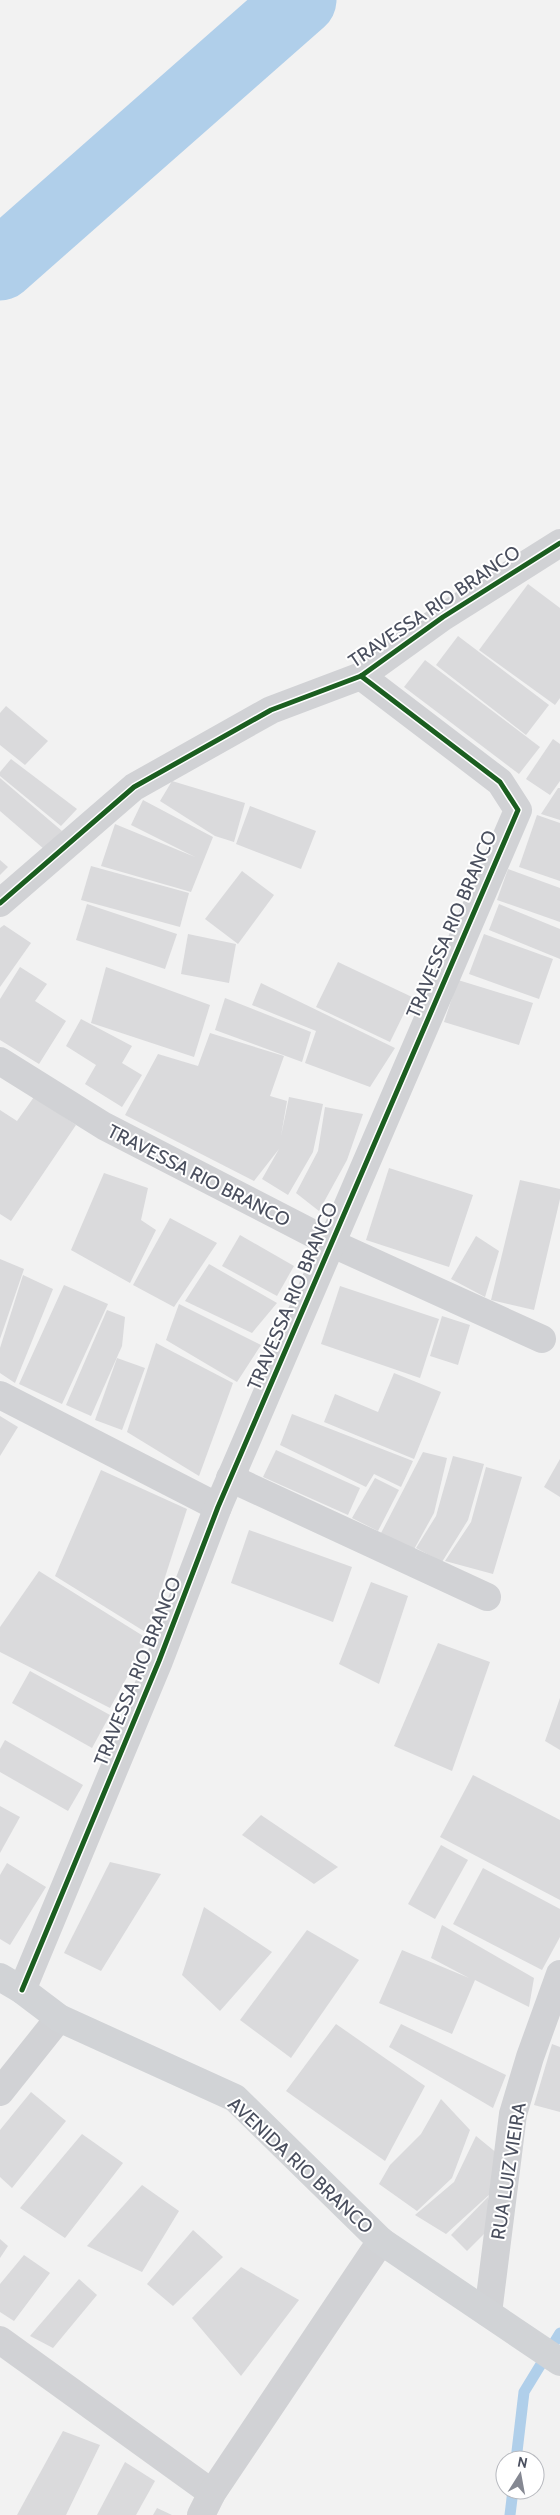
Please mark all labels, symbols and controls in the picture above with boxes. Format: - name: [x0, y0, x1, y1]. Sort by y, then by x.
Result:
- street label: TRAVESSA RIO BRANCO: [344, 540, 524, 672]
- street label: TRAVESSA RIO BRANCO: [401, 827, 501, 1022]
- street label: TRAVESSA RIO BRANCO: [104, 1119, 294, 1232]
- street label: TRAVESSA RIO BRANCO: [242, 1199, 342, 1394]
- street label: TRAVESSA RIO BRANCO: [89, 1573, 186, 1769]
- street label: AVENIDA RIO BRANCO: [223, 2092, 378, 2239]
- street label: RUA LUIZ VIEIRA: [486, 2101, 531, 2241]
- north arrow: [495, 2450, 545, 2500]
- text: N: [516, 2452, 529, 2472]

